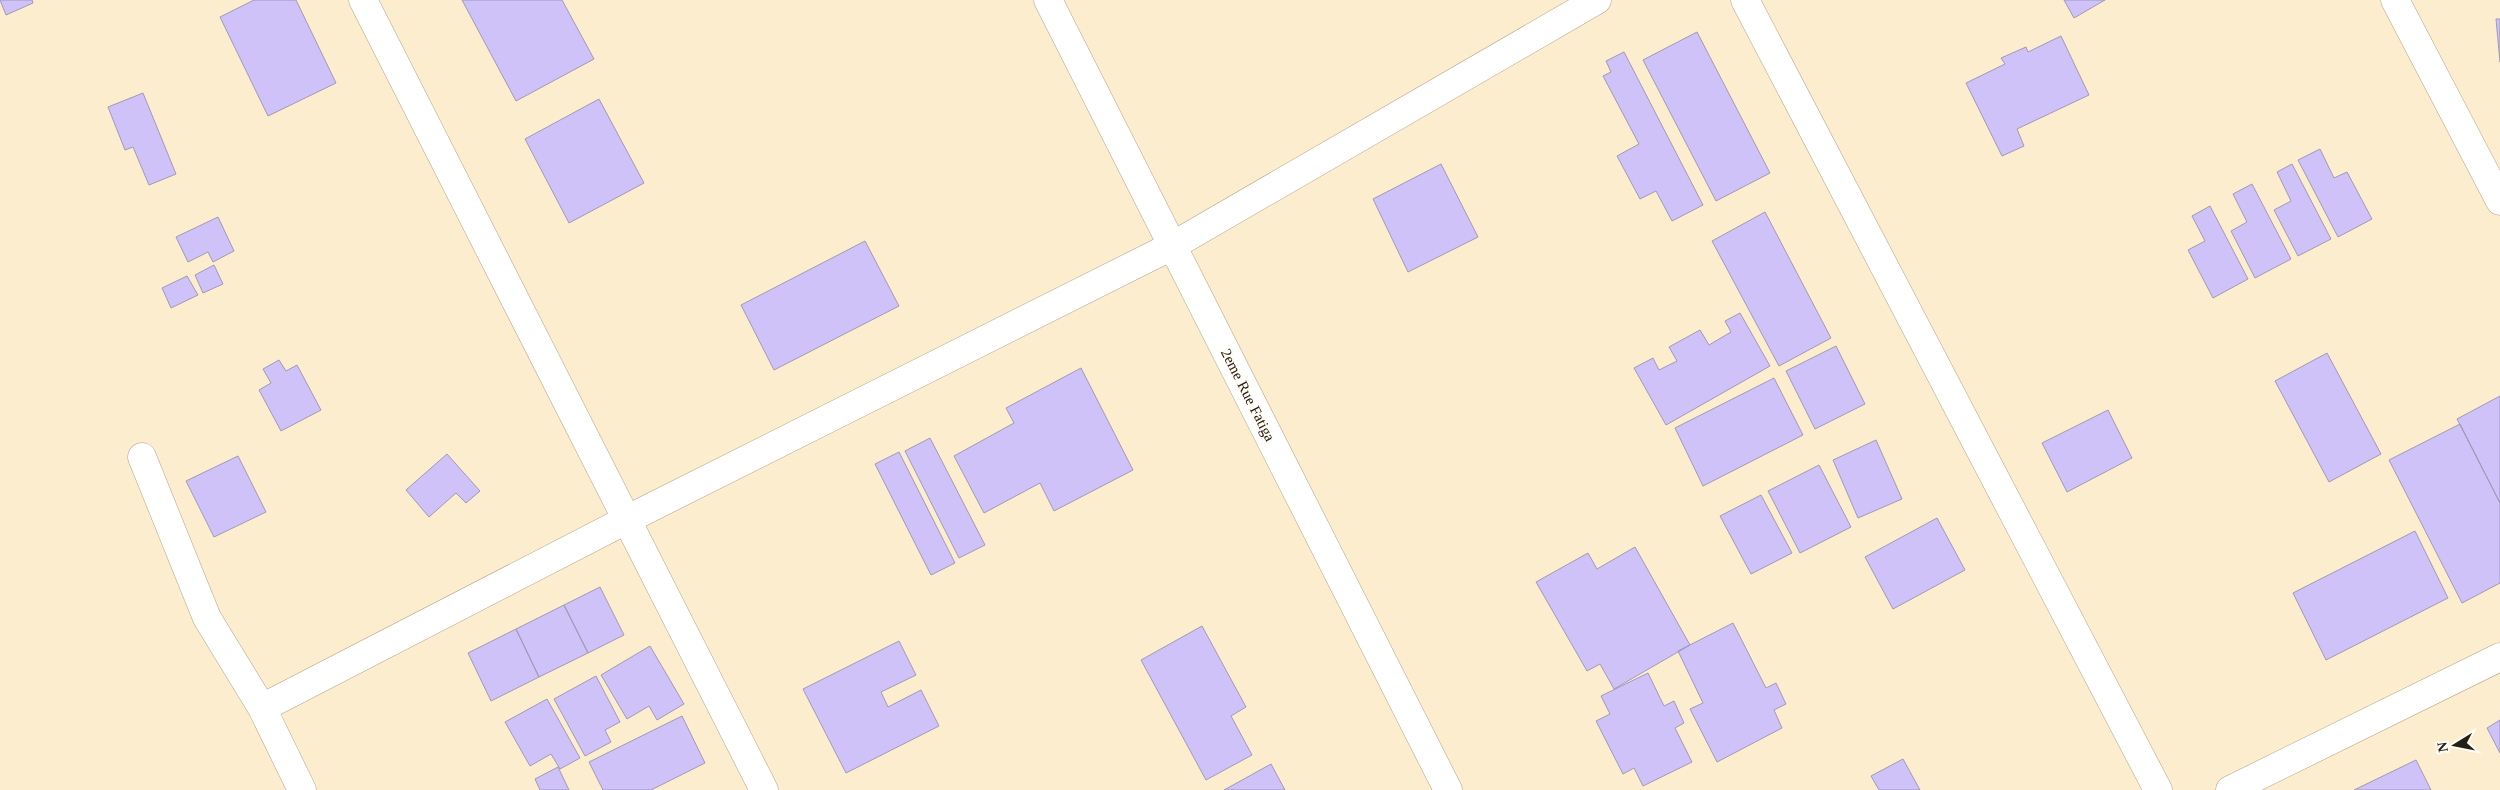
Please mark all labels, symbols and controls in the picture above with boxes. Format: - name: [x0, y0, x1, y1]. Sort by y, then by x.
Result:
- street label: 2eme Rue Fatiga: [1218, 346, 1278, 444]
- north arrow: [2430, 720, 2480, 770]
- text: N: [2434, 741, 2451, 753]

